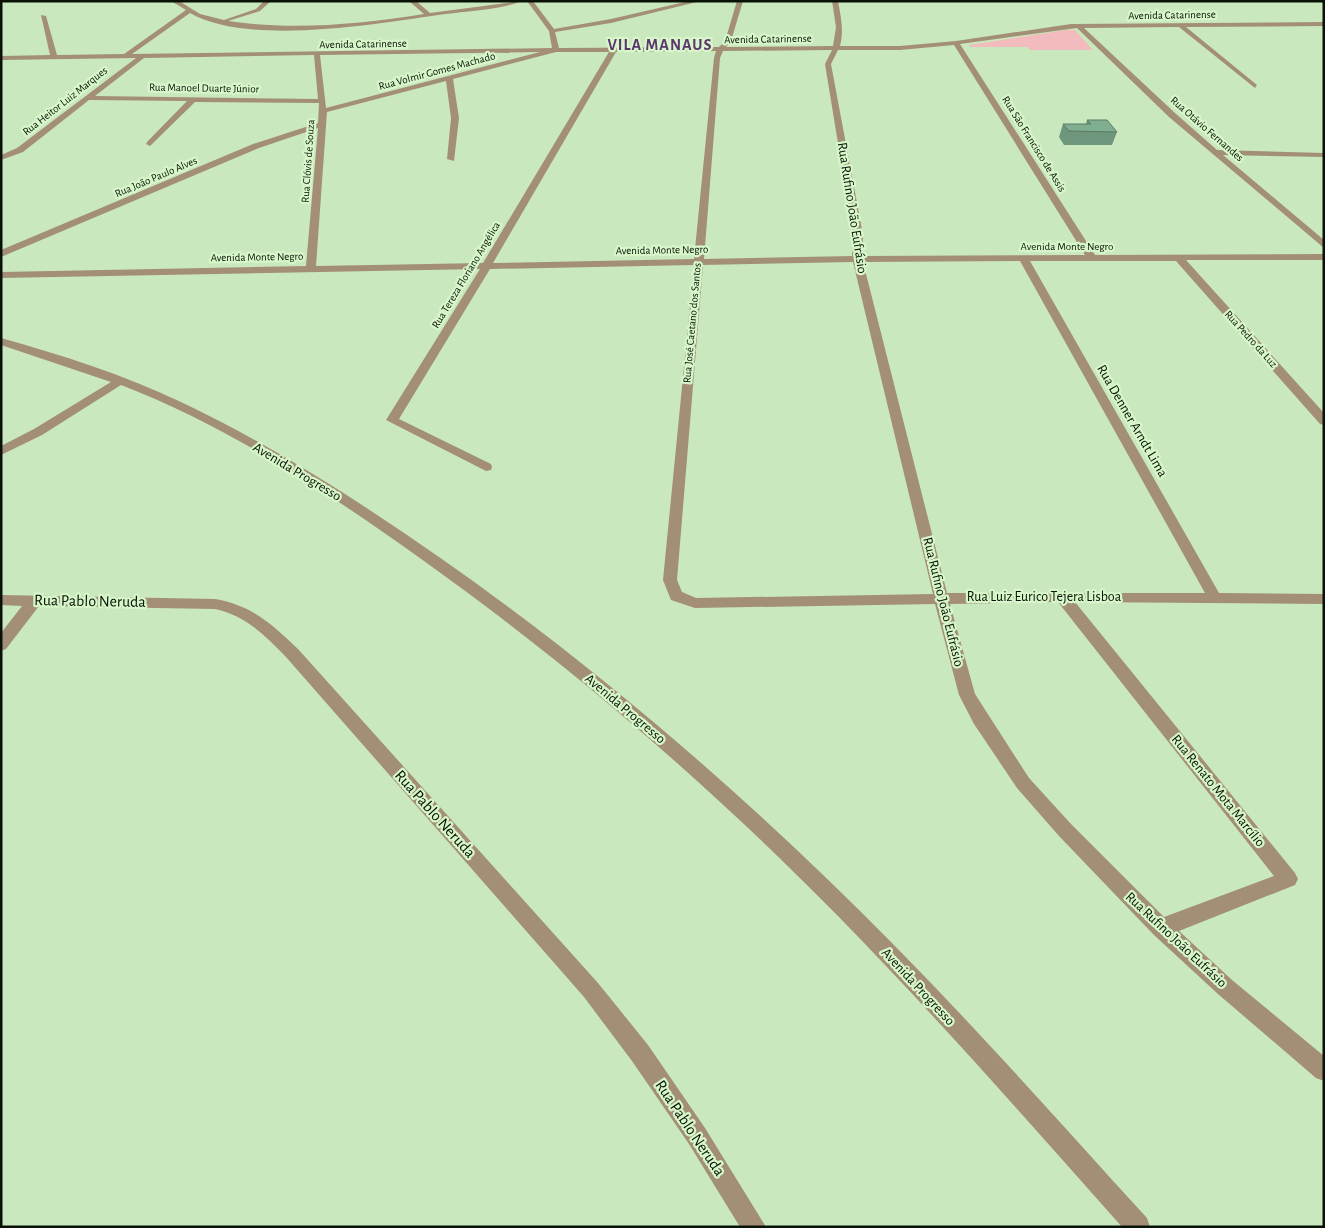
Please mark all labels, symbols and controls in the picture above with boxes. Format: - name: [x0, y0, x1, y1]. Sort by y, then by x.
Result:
- street label: Avenida Catarinense: [1128, 9, 1216, 21]
- street label: Avenida Catarinense: [724, 33, 812, 45]
- district label: VILA MANAUS: [608, 37, 712, 53]
- street label: Avenida Catarinense: [319, 38, 407, 50]
- street label: Rua Volmir Gomes Machado: [377, 50, 497, 92]
- street label: Rua Heitor Luiz Marques: [21, 65, 109, 137]
- street label: Rua Manoel Duarte Júnior: [149, 82, 260, 94]
- street label: Rua São Francisco de Assis: [1000, 94, 1068, 194]
- street label: Rua Otávio Fernandes: [1168, 94, 1246, 164]
- street label: Rua Clóvis de Souza: [300, 119, 316, 203]
- street label: Rua Rufino João Eufrásio: [835, 141, 869, 275]
- street label: Rua João Paulo Alves: [113, 155, 199, 199]
- street label: Rua Tereza Floriano Angélica: [430, 220, 502, 330]
- street label: Avenida Monte Negro: [1021, 241, 1113, 252]
- street label: Avenida Monte Negro: [615, 244, 709, 256]
- street label: Avenida Monte Negro: [210, 251, 304, 263]
- street label: Rua José Caetano dos Santos: [681, 262, 703, 384]
- street label: Rua Pedro da Luz: [1223, 308, 1280, 370]
- street label: Rua Denner Arndt Lima: [1094, 362, 1170, 480]
- street label: Avenida Progresso: [250, 440, 344, 504]
- street label: Rua Rufino João Eufrásio: [920, 536, 966, 668]
- street label: Rua Luiz Eurico Tejera Lisboa: [967, 590, 1122, 604]
- street label: Rua Pablo Neruda: [34, 592, 146, 610]
- street label: Avenida Progresso: [582, 671, 668, 747]
- street label: Rua Renato Mota Marcílio: [1169, 732, 1267, 850]
- street label: Rua Pablo Neruda: [392, 767, 478, 861]
- street label: Rua Rufino João Eufrásio: [1123, 890, 1229, 990]
- street label: Avenida Progresso: [879, 946, 957, 1028]
- street label: Rua Pablo Neruda: [652, 1077, 728, 1179]

